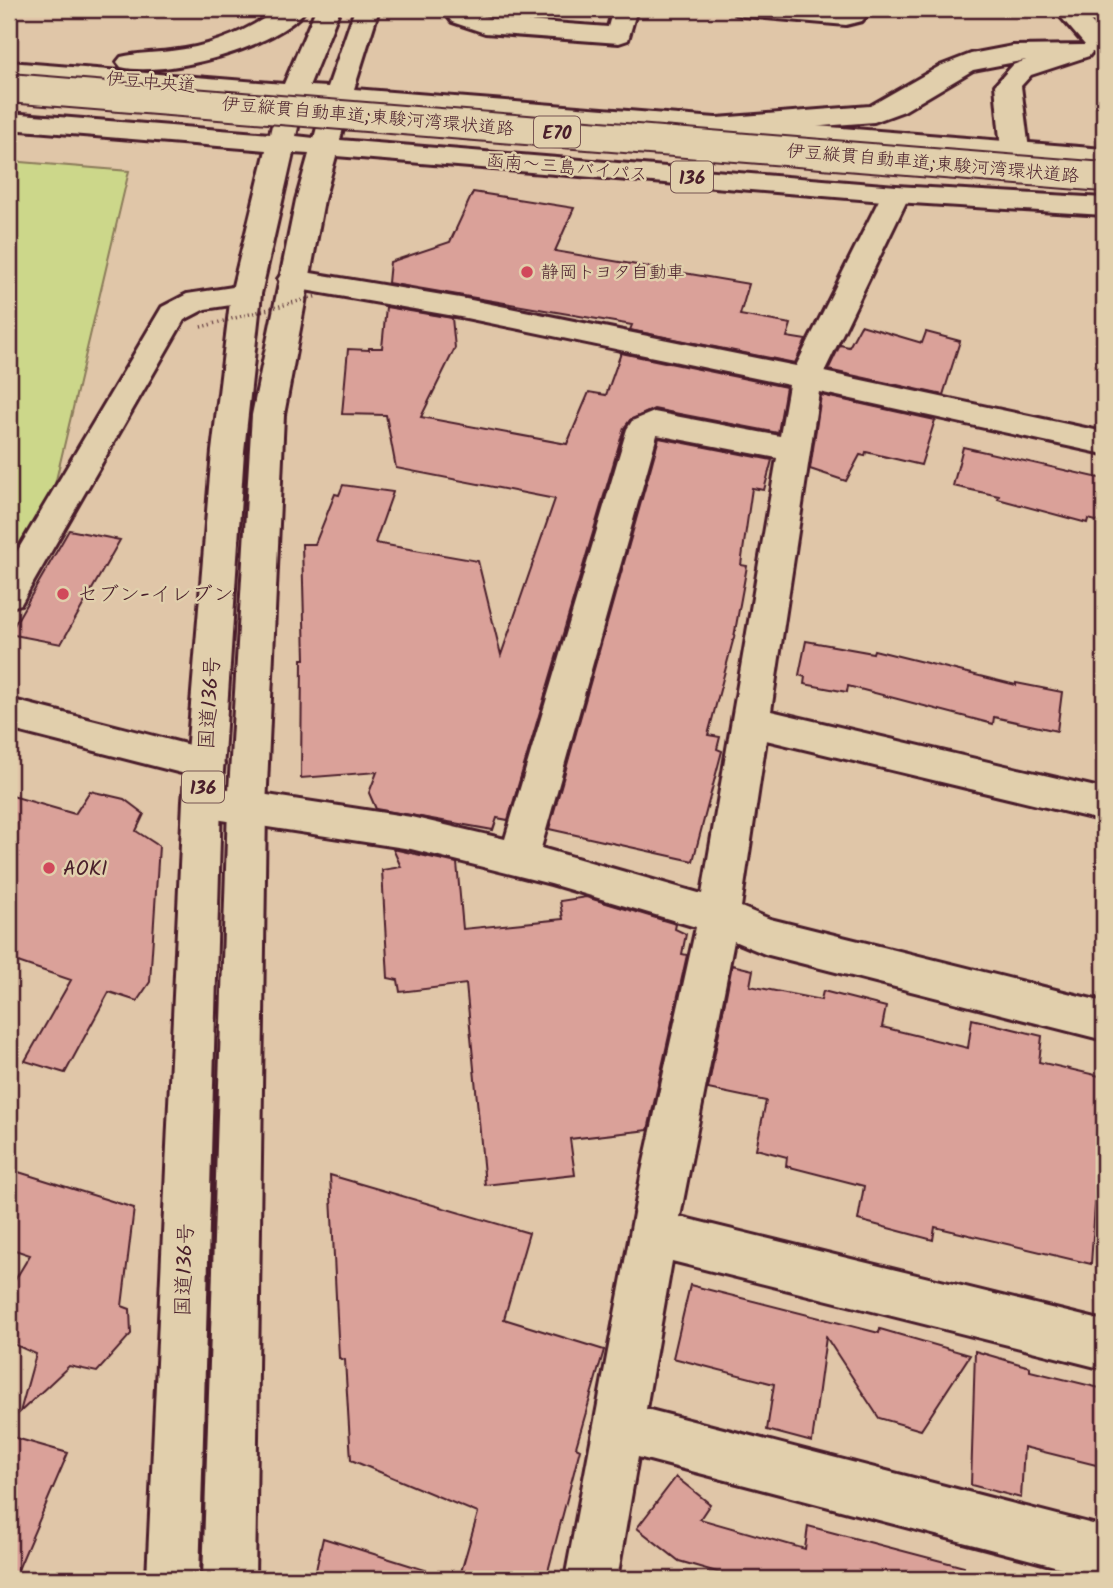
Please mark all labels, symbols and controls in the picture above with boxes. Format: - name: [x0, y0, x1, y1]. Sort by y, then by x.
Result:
- street label: 伊豆中央道: [105, 65, 197, 102]
- street label: 伊豆縦貫自動車道;東駿河湾環状道路: [220, 90, 515, 145]
- road number: E70: [534, 116, 580, 148]
- street label: 伊豆縦貫自動車道;東駿河湾環状道路: [785, 137, 1080, 192]
- street label: 函南～三島バイパス: [485, 147, 649, 190]
- road number: 136: [671, 162, 713, 192]
- place label: 静岡トヨタ自動車: [541, 259, 685, 288]
- marker: 静岡トヨタ自動車: [519, 264, 535, 280]
- place label: セブン-イレブン: [77, 579, 234, 612]
- marker: セブン-イレブン: [55, 586, 71, 602]
- street label: 国道136号: [191, 655, 230, 751]
- road number: 136: [182, 772, 224, 802]
- place label: AOKI: [63, 853, 108, 886]
- marker: AOKI: [41, 860, 57, 876]
- street label: 国道136号: [167, 1223, 204, 1317]

